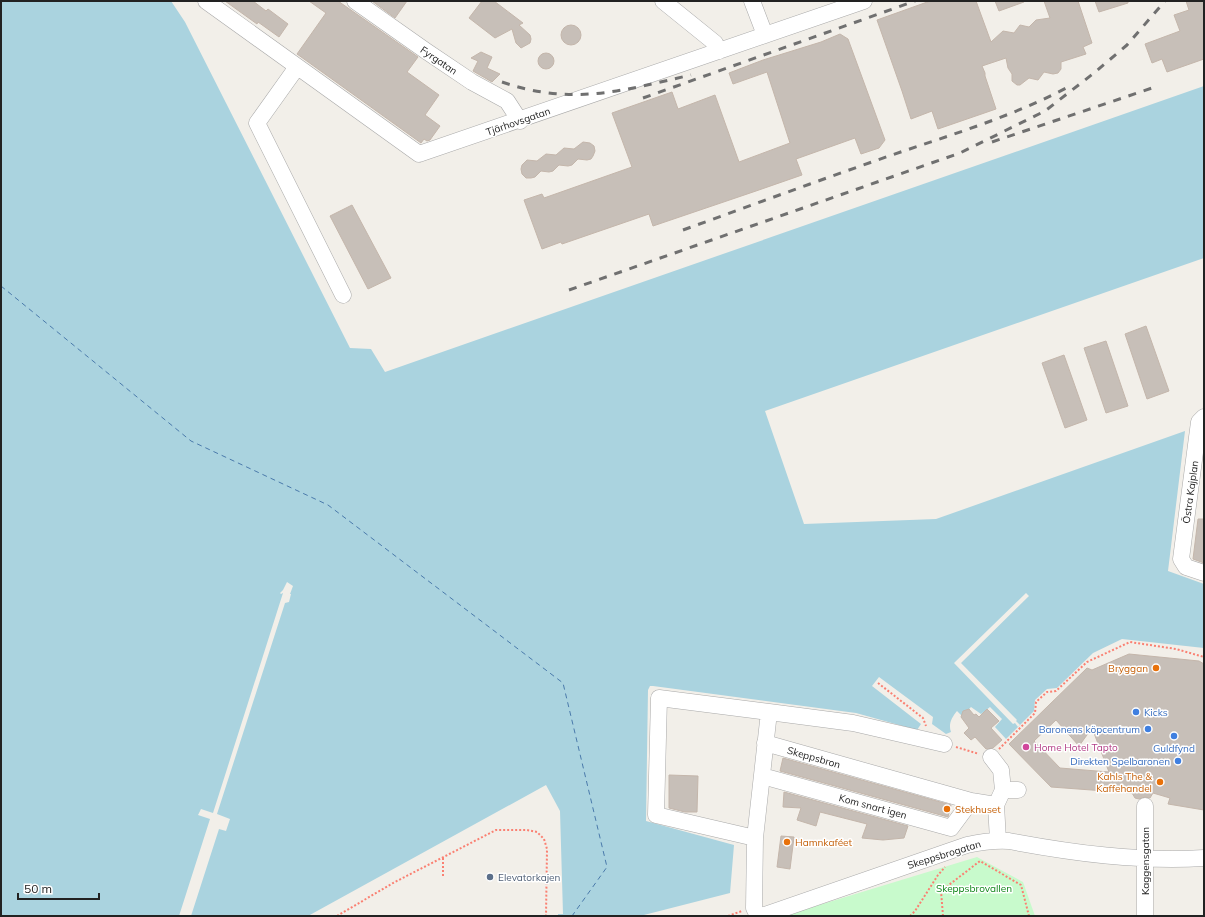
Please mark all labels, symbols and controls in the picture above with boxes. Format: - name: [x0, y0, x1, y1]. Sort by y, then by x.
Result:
- street label: Fyrgatan: [418, 43, 460, 78]
- street label: Tjärhovsgatan: [484, 104, 552, 139]
- street label: Östra Kajplan: [1180, 460, 1201, 524]
- place label: Bryggan: [1108, 662, 1148, 675]
- marker: Bryggan: [1151, 663, 1161, 673]
- place label: Kicks: [1144, 706, 1168, 719]
- marker: Kicks: [1131, 707, 1141, 717]
- place label: Baronens köpcentrum: [1039, 723, 1140, 736]
- marker: Baronens köpcentrum: [1143, 724, 1153, 734]
- marker: Guldfynd: [1169, 731, 1179, 741]
- place label: Home Hotel Tapto: [1034, 741, 1118, 754]
- marker: Home Hotel Tapto: [1021, 742, 1031, 752]
- place label: Guldfynd: [1153, 742, 1195, 755]
- street label: Skeppsbron: [786, 744, 842, 771]
- place label: Direkten Spelbaronen: [1070, 755, 1170, 768]
- marker: Direkten Spelbaronen: [1173, 756, 1183, 766]
- place label: Kahls The & Kaffehandel: [1096, 770, 1152, 795]
- marker: Kahls The & Kaffehandel: [1155, 777, 1165, 787]
- street label: Kom snart igen: [837, 791, 908, 822]
- place label: Stekhuset: [955, 803, 1001, 816]
- marker: Stekhuset: [942, 804, 952, 814]
- street label: Kaggensgatan: [1139, 827, 1152, 895]
- place label: Hamnkaféet: [795, 836, 853, 849]
- marker: Hamnkaféet: [782, 837, 792, 847]
- street label: Skeppsbrogatan: [906, 837, 983, 872]
- place label: Elevatorkajen: [498, 871, 561, 884]
- marker: Elevatorkajen: [485, 872, 495, 882]
- scale bar: [18, 875, 99, 901]
- text: 50 m: [24, 881, 52, 896]
- park label: Skeppsbrovallen: [936, 882, 1012, 895]

